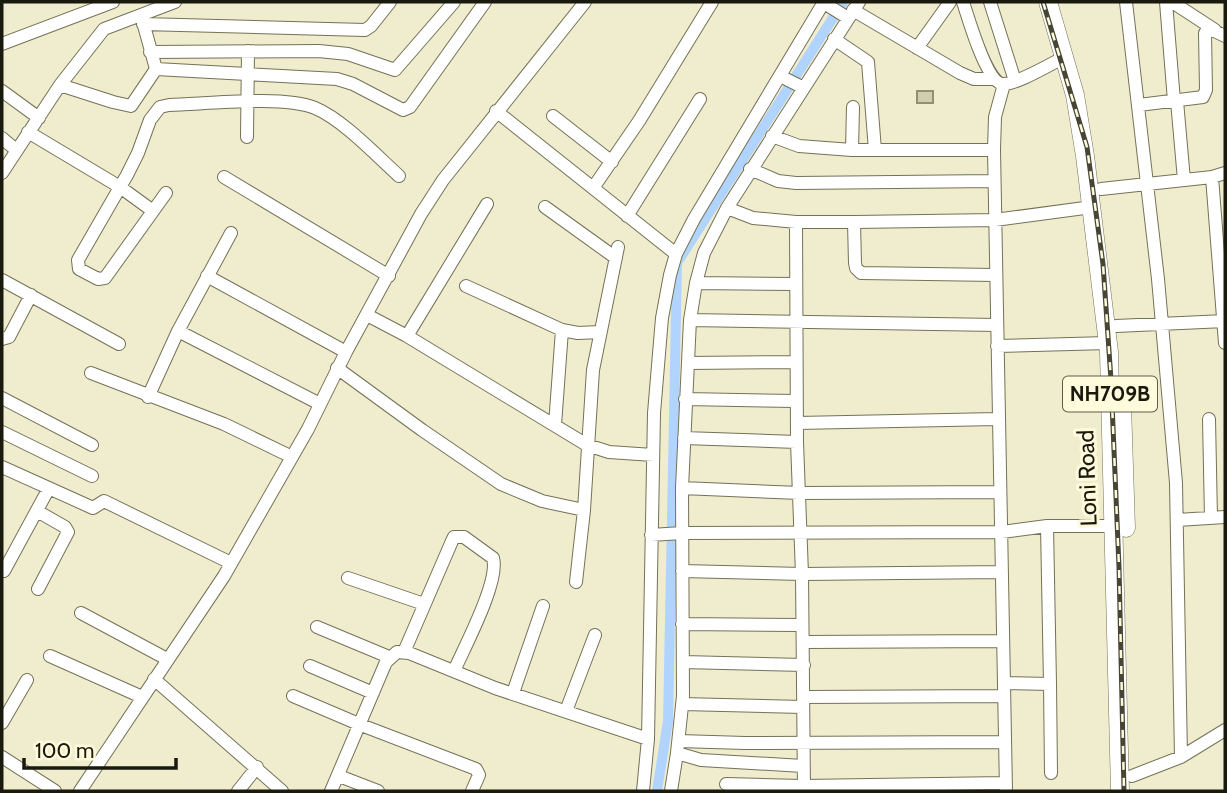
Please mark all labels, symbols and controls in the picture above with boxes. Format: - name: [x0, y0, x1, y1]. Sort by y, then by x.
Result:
- road number: NH709B: [1063, 376, 1157, 412]
- street label: Loni Road: [1071, 429, 1103, 527]
- scale bar: [24, 726, 177, 770]
- text: 100 m: [35, 738, 94, 763]

